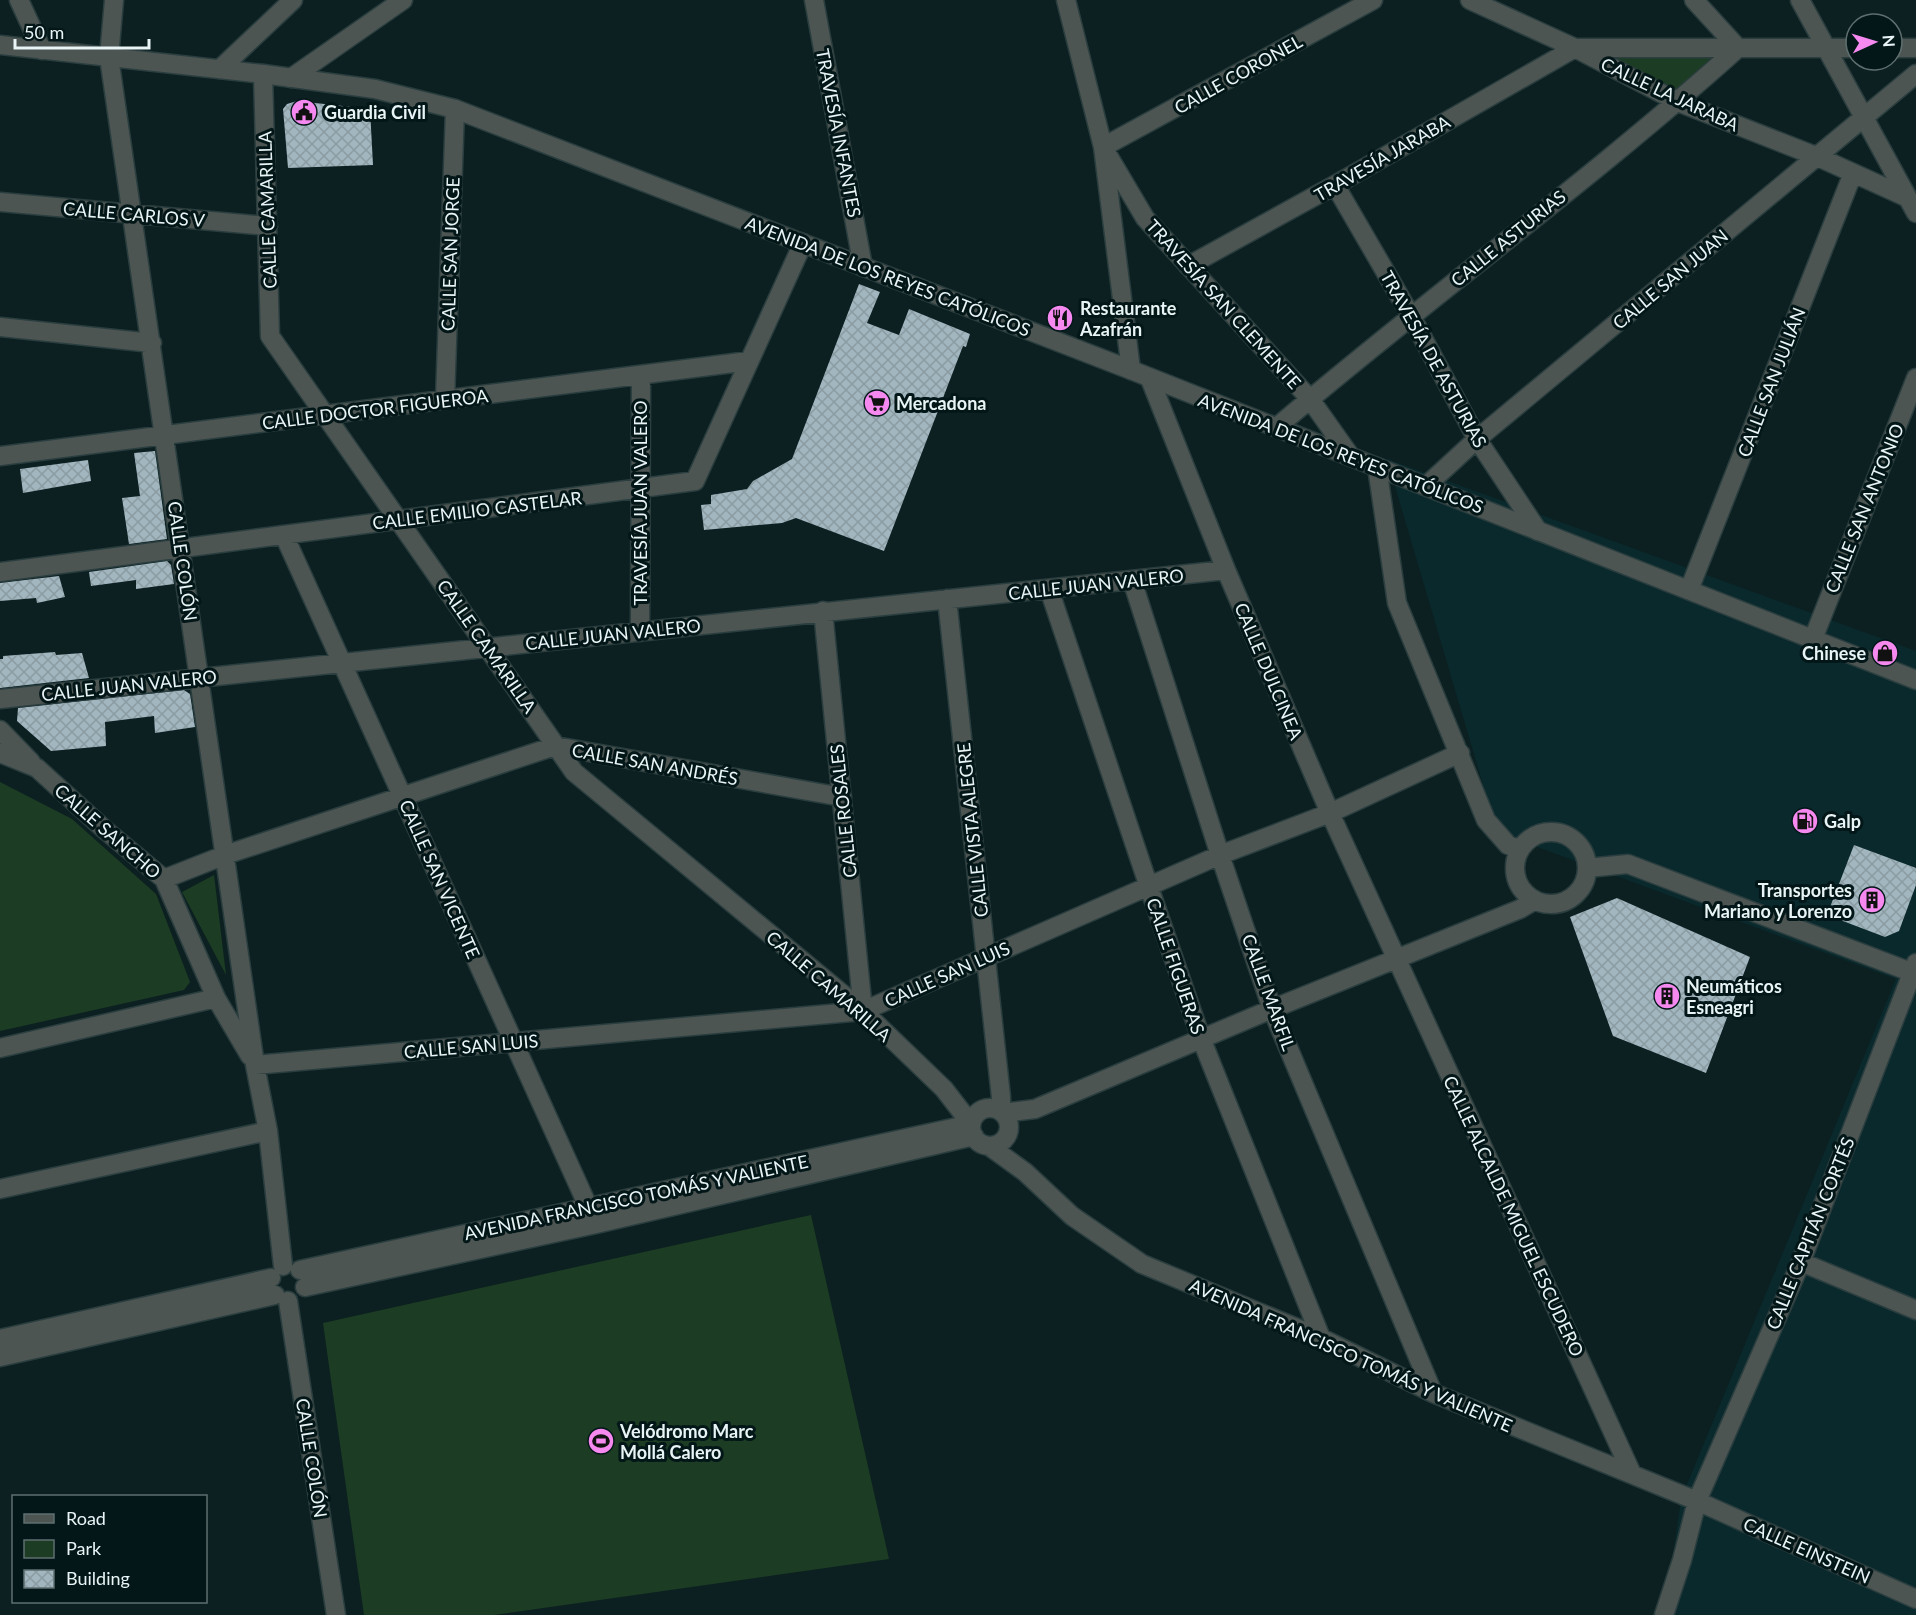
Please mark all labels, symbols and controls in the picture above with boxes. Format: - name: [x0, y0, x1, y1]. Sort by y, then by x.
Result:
- scale bar: [15, 12, 148, 50]
- north arrow: [1844, 12, 1904, 72]
- text: 50 m: [24, 21, 64, 43]
- street label: CALLE CORONEL: [1170, 30, 1306, 118]
- text: N: [1880, 34, 1899, 48]
- street label: TRAVESÍA INFANTES: [812, 47, 866, 219]
- street label: CALLE LA JARABA: [1598, 52, 1743, 136]
- public building icon: Guardia Civil: [289, 97, 319, 127]
- place label: Guardia Civil: [324, 101, 426, 123]
- street label: TRAVESÍA JARABA: [1310, 110, 1454, 206]
- street label: CALLE CAMARILLA: [253, 130, 281, 289]
- street label: CALLE SAN JORGE: [436, 177, 464, 331]
- street label: CALLE ASTURIAS: [1446, 185, 1570, 291]
- street label: CALLE CARLOS V: [62, 197, 207, 231]
- street label: AVENIDA DE LOS REYES CATÓLICOS: [742, 211, 1034, 341]
- street label: TRAVESÍA SAN CLEMENTE: [1142, 215, 1306, 393]
- street label: CALLE SAN JUAN: [1608, 224, 1732, 334]
- street label: TRAVESÍA DE ASTURIAS: [1376, 267, 1492, 451]
- place label: Restaurante Azafrán: [1079, 297, 1177, 340]
- restaurant icon: Restaurante Azafrán: [1045, 303, 1075, 333]
- street label: CALLE SAN JULIÁN: [1732, 304, 1810, 460]
- street label: CALLE DOCTOR FIGUEROA: [261, 384, 490, 434]
- supermarket icon: Mercadona: [862, 388, 892, 418]
- street label: AVENIDA DE LOS REYES CATÓLICOS: [1195, 388, 1487, 518]
- place label: Mercadona: [896, 392, 986, 414]
- street label: TRAVESÍA JUAN VALERO: [629, 400, 651, 606]
- street label: CALLE SAN ANTONIO: [1820, 420, 1908, 596]
- street label: CALLE EMILIO CASTELAR: [371, 486, 584, 534]
- street label: CALLE COLÓN: [164, 500, 202, 622]
- street label: CALLE JUAN VALERO: [1007, 564, 1185, 604]
- street label: CALLE CAMARILLA: [433, 575, 542, 718]
- street label: CALLE DULCINEA: [1230, 599, 1308, 744]
- street label: CALLE JUAN VALERO: [524, 614, 702, 654]
- shop icon: Chinese: [1870, 638, 1900, 668]
- place label: Chinese: [1802, 642, 1866, 664]
- street label: CALLE JUAN VALERO: [40, 665, 218, 705]
- street label: CALLE SAN ANDRÉS: [570, 739, 740, 789]
- street label: CALLE VISTA ALEGRE: [952, 742, 992, 918]
- street label: CALLE ROSALES: [825, 743, 861, 879]
- street label: CALLE SANCHO: [50, 779, 166, 883]
- street label: CALLE SAN VICENTE: [395, 796, 485, 962]
- fuel station icon: Galp: [1790, 806, 1820, 836]
- place label: Galp: [1824, 810, 1861, 832]
- place label: Transportes Mariano y Lorenzo: [1704, 879, 1852, 922]
- building icon: Transportes Mariano y Lorenzo: [1857, 885, 1887, 915]
- street label: CALLE FIGUERAS: [1142, 895, 1210, 1037]
- street label: CALLE CAMARILLA: [762, 926, 896, 1047]
- street label: CALLE MARFIL: [1238, 931, 1300, 1053]
- street label: CALLE SAN LUIS: [881, 937, 1013, 1011]
- place label: Neumáticos Esneagri: [1686, 975, 1782, 1018]
- building icon: Neumáticos Esneagri: [1652, 981, 1682, 1011]
- street label: CALLE SAN LUIS: [403, 1029, 539, 1063]
- street label: CALLE ALCALDE MIGUEL ESCUDERO: [1439, 1072, 1589, 1360]
- street label: CALLE CAPITÁN CORTÉS: [1761, 1134, 1859, 1332]
- street label: AVENIDA FRANCISCO TOMÁS Y VALIENTE: [462, 1150, 810, 1244]
- street label: AVENIDA FRANCISCO TOMÁS Y VALIENTE: [1186, 1274, 1516, 1436]
- street label: CALLE COLÓN: [292, 1397, 332, 1519]
- place label: Velódromo Marc Mollá Calero: [619, 1420, 754, 1463]
- sports icon: Velódromo Marc Mollá Calero: [586, 1426, 616, 1456]
- legend: [12, 1495, 207, 1603]
- text: Road: [66, 1507, 106, 1529]
- street label: CALLE EINSTEIN: [1740, 1512, 1874, 1588]
- text: Park: [66, 1537, 102, 1559]
- text: Building: [66, 1567, 130, 1589]

